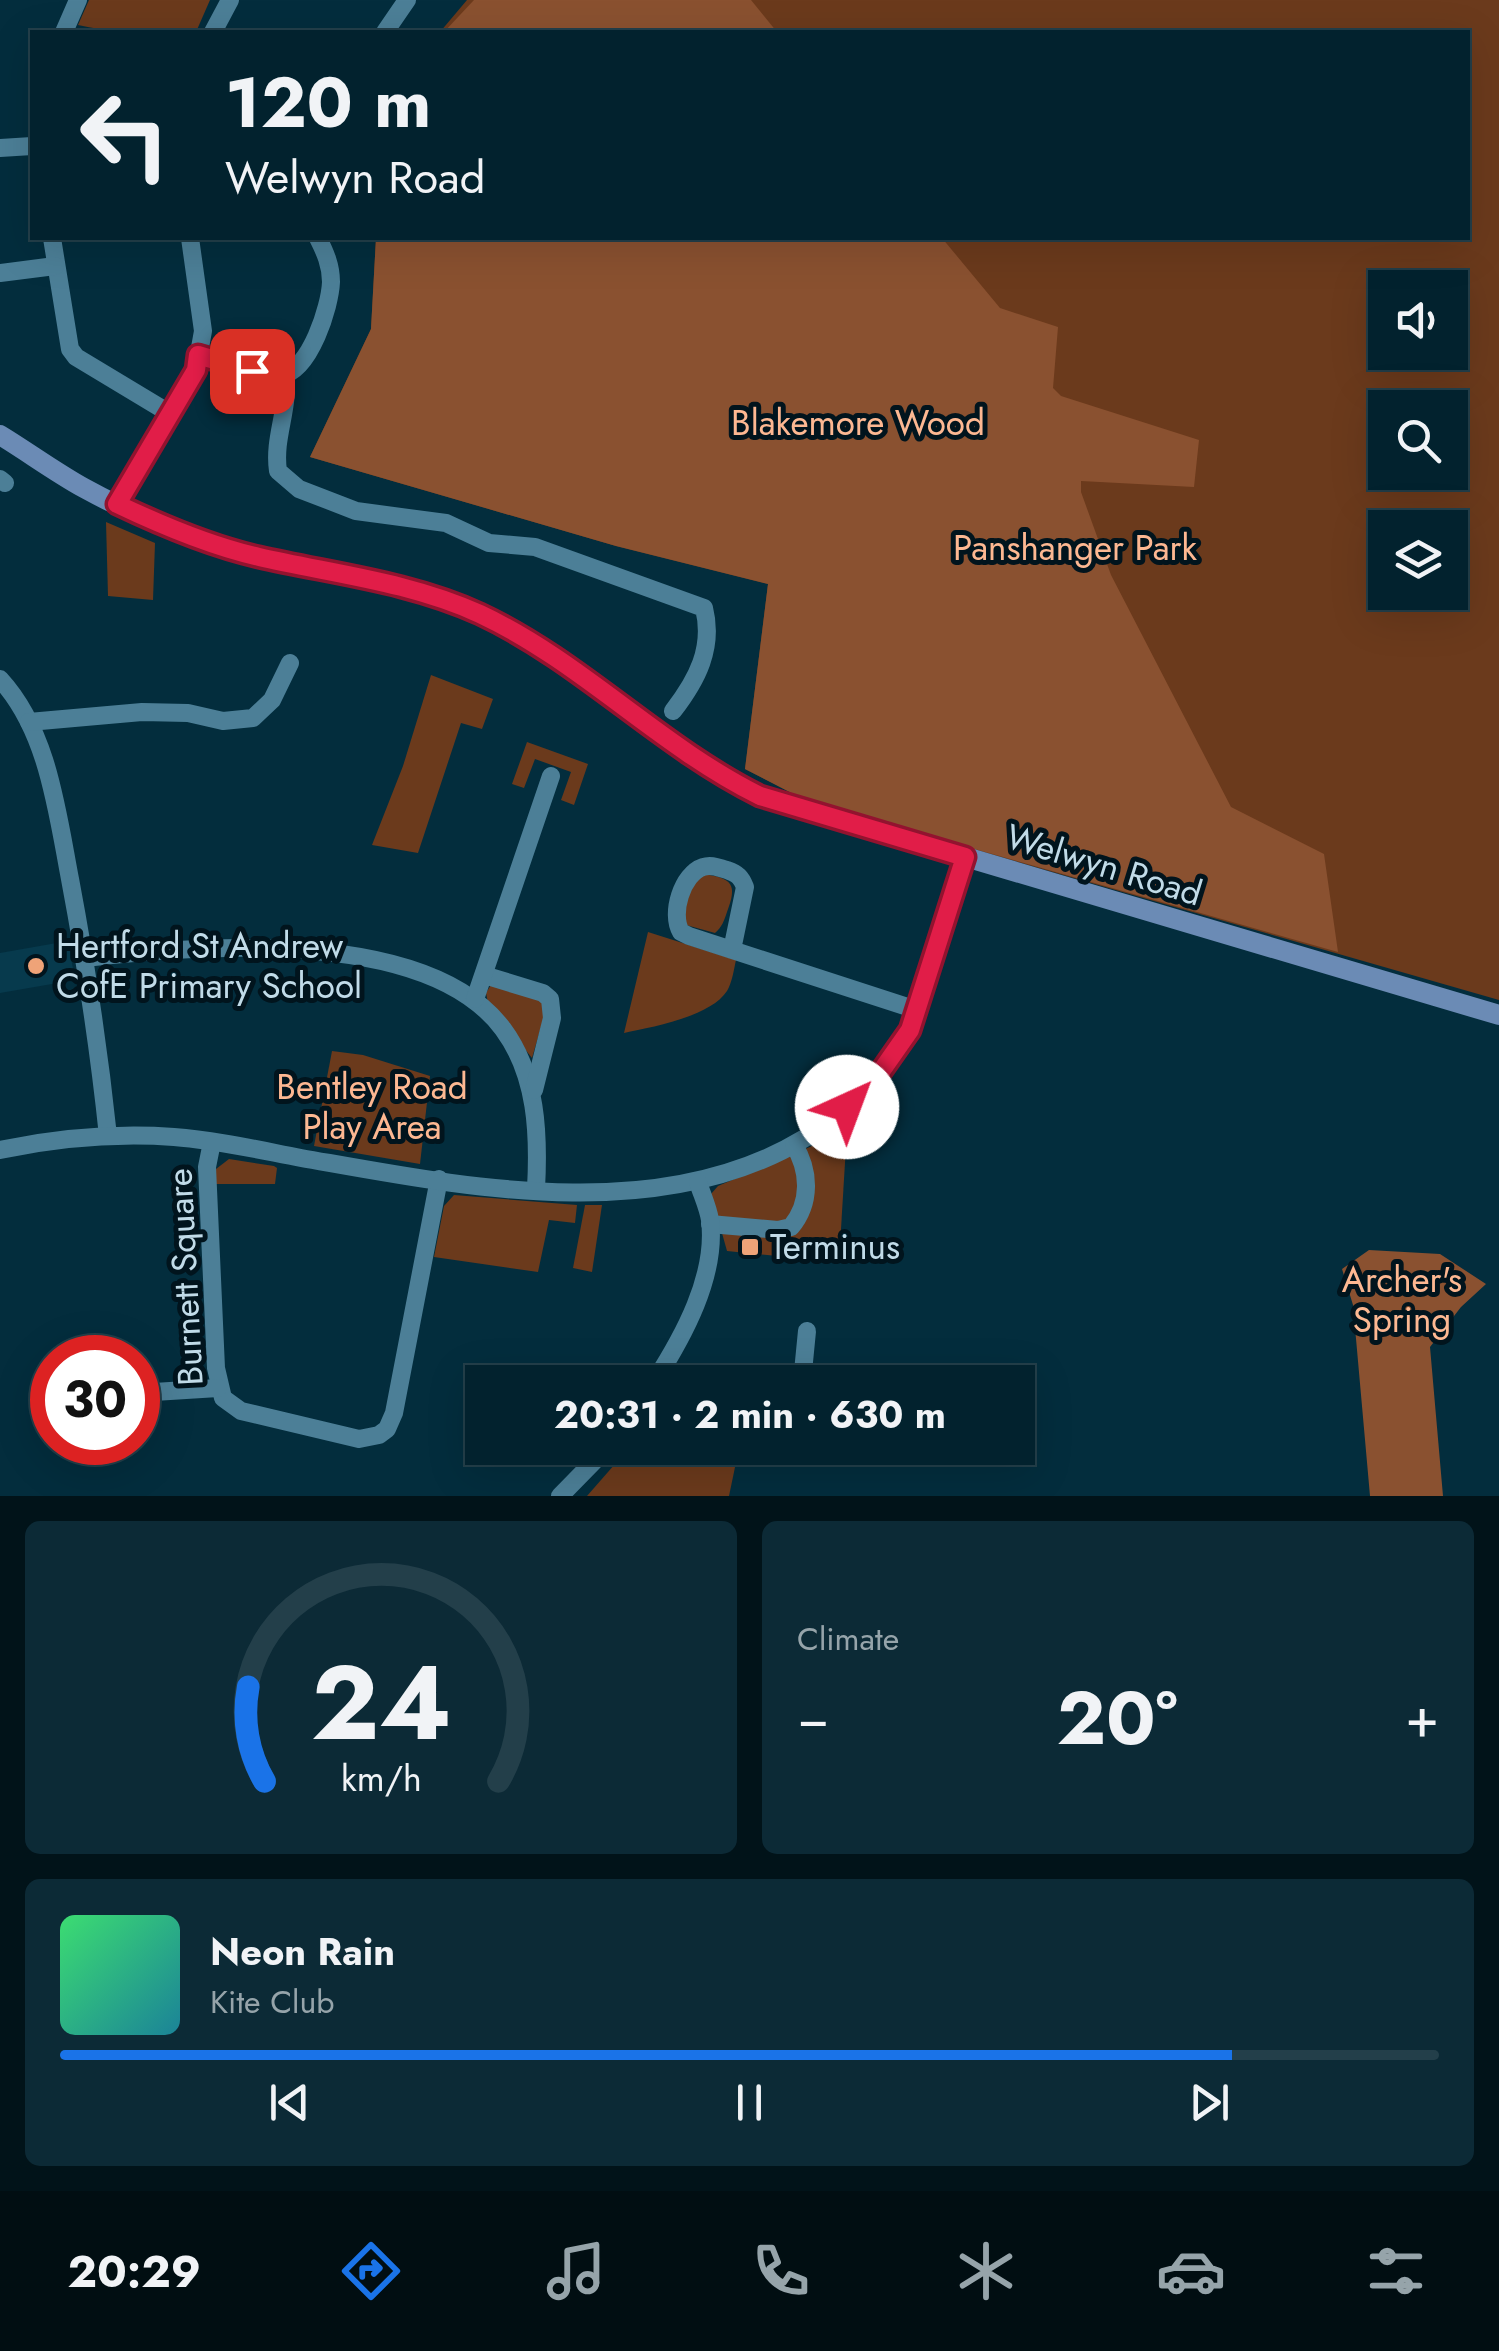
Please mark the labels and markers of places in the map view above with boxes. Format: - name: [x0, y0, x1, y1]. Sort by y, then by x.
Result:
- pin: [210, 329, 295, 414]
- place label: Hertford St Andrew CofE Primary School: [56, 921, 362, 1011]
- marker: Hertford St Andrew CofE Primary School: [25, 955, 47, 977]
- place label: Terminus: [770, 1222, 900, 1272]
- marker: Terminus: [739, 1236, 761, 1258]

